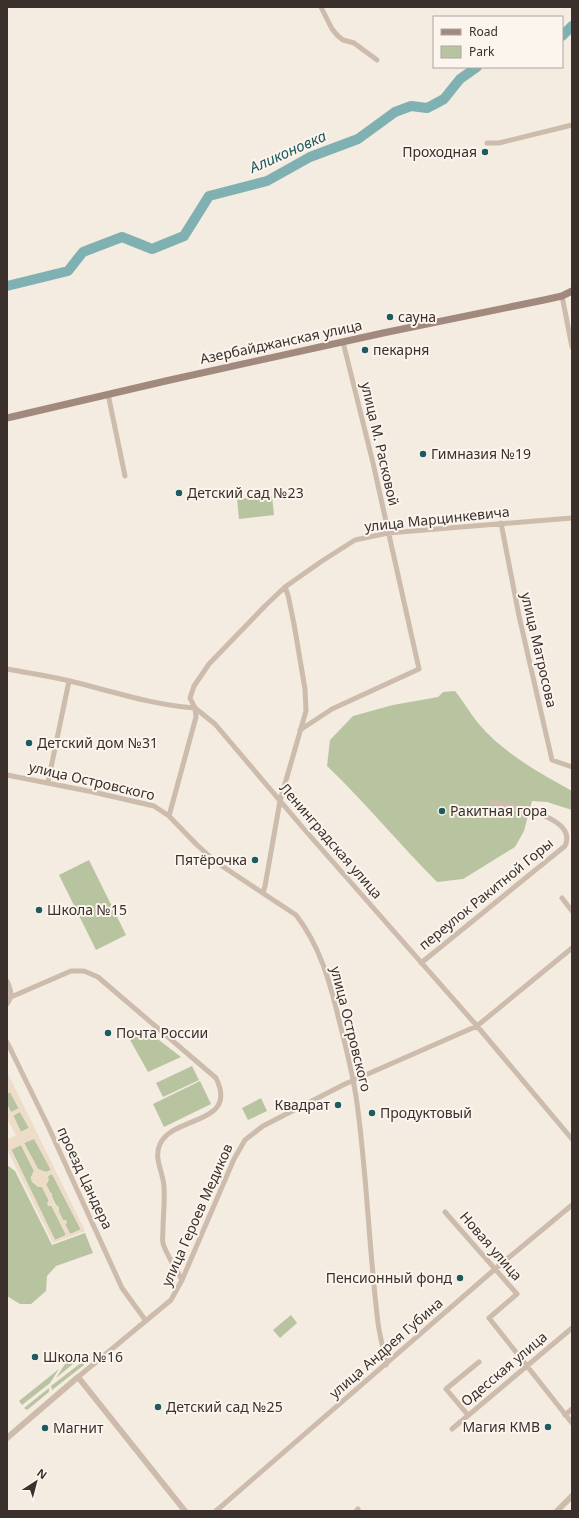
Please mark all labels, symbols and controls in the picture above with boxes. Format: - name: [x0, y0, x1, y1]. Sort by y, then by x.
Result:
- legend: [433, 16, 563, 68]
- text: Road: [469, 23, 498, 40]
- text: Park: [469, 43, 495, 60]
- water label: Аликоновка: [245, 125, 330, 177]
- place label: Проходная: [402, 142, 477, 161]
- marker: Проходная: [480, 147, 490, 157]
- place label: сауна: [398, 307, 436, 326]
- marker: сауна: [385, 312, 395, 322]
- street label: Азербайджанская улица: [198, 315, 364, 368]
- place label: пекарня: [373, 340, 429, 359]
- marker: пекарня: [360, 345, 370, 355]
- street label: улица М. Расковой: [357, 380, 404, 508]
- place label: Гимназия №19: [431, 444, 531, 463]
- marker: Гимназия №19: [418, 449, 428, 459]
- place label: Детский сад №23: [187, 483, 304, 502]
- marker: Детский сад №23: [174, 488, 184, 498]
- street label: улица Марцинкевича: [364, 501, 510, 536]
- street label: улица Матросова: [517, 590, 562, 709]
- place label: Детский дом №31: [37, 733, 158, 752]
- marker: Детский дом №31: [24, 738, 34, 748]
- street label: улица Островского: [27, 757, 157, 804]
- street label: Ленинградская улица: [276, 779, 387, 903]
- place label: Ракитная гора: [450, 801, 547, 820]
- marker: Ракитная гора: [437, 806, 447, 816]
- street label: переулок Ракитной Горы: [414, 833, 557, 954]
- place label: Пятёрочка: [175, 850, 247, 869]
- marker: Пятёрочка: [250, 855, 260, 865]
- place label: Школа №15: [47, 900, 127, 919]
- marker: Школа №15: [34, 905, 44, 915]
- street label: улица Островского: [327, 964, 376, 1094]
- place label: Почта России: [116, 1023, 208, 1042]
- marker: Почта России: [103, 1028, 113, 1038]
- place label: Квадрат: [274, 1095, 330, 1114]
- marker: Квадрат: [333, 1100, 343, 1110]
- place label: Продуктовый: [380, 1103, 472, 1122]
- marker: Продуктовый: [367, 1108, 377, 1118]
- street label: проезд Цандера: [53, 1123, 118, 1232]
- street label: улица Героев Медиков: [156, 1140, 237, 1289]
- street label: Новая улица: [456, 1207, 527, 1284]
- place label: Пенсионный фонд: [326, 1268, 452, 1287]
- marker: Пенсионный фонд: [455, 1273, 465, 1283]
- street label: улица Андрея Губина: [325, 1293, 446, 1402]
- street label: Одесская улица: [457, 1327, 551, 1410]
- place label: Школа №16: [43, 1347, 123, 1366]
- marker: Школа №16: [30, 1352, 40, 1362]
- place label: Детский сад №25: [166, 1397, 283, 1416]
- marker: Детский сад №25: [153, 1402, 163, 1412]
- place label: Магия КМВ: [462, 1417, 540, 1436]
- place label: Магнит: [53, 1418, 104, 1437]
- marker: Магия КМВ: [543, 1422, 553, 1432]
- marker: Магнит: [40, 1423, 50, 1433]
- north arrow: [16, 1462, 56, 1502]
- text: N: [34, 1465, 50, 1482]

